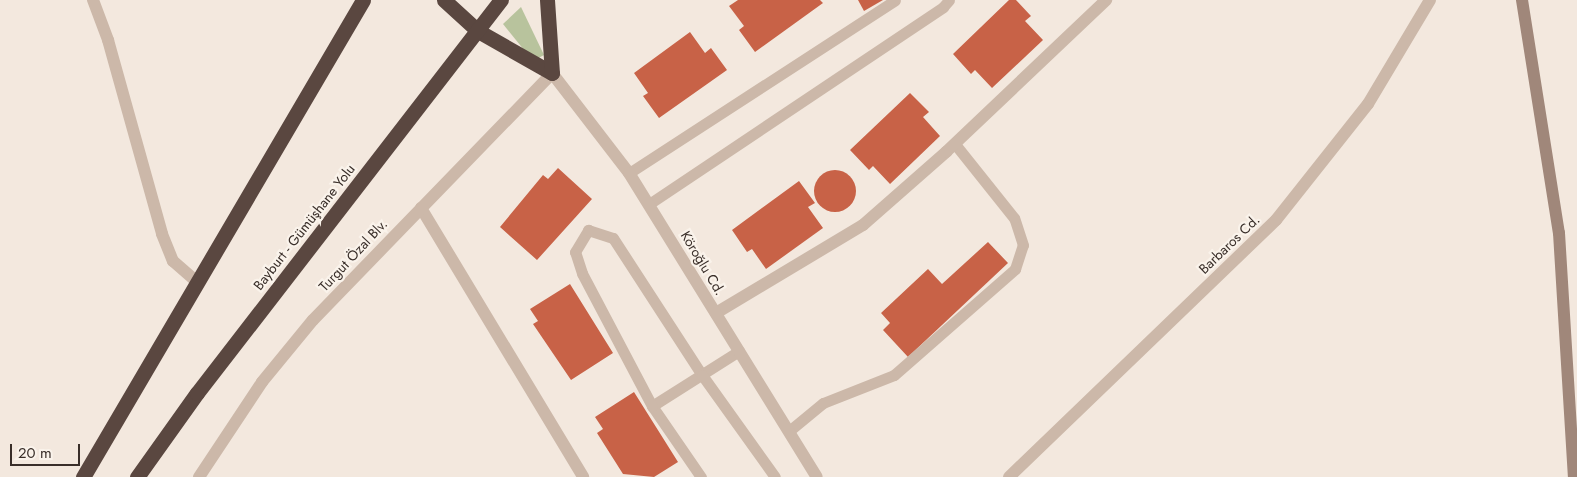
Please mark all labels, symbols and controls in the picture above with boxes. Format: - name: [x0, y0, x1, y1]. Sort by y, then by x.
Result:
- street label: Bayburt - Gümüşhane Yolu: [250, 161, 358, 293]
- street label: Barbaros Cd.: [1195, 211, 1263, 277]
- street label: Turgut Özal Blv.: [315, 215, 391, 295]
- street label: Köroğlu Cd.: [677, 228, 729, 298]
- scale bar: [12, 434, 82, 466]
- text: 20 m: [18, 442, 52, 464]

